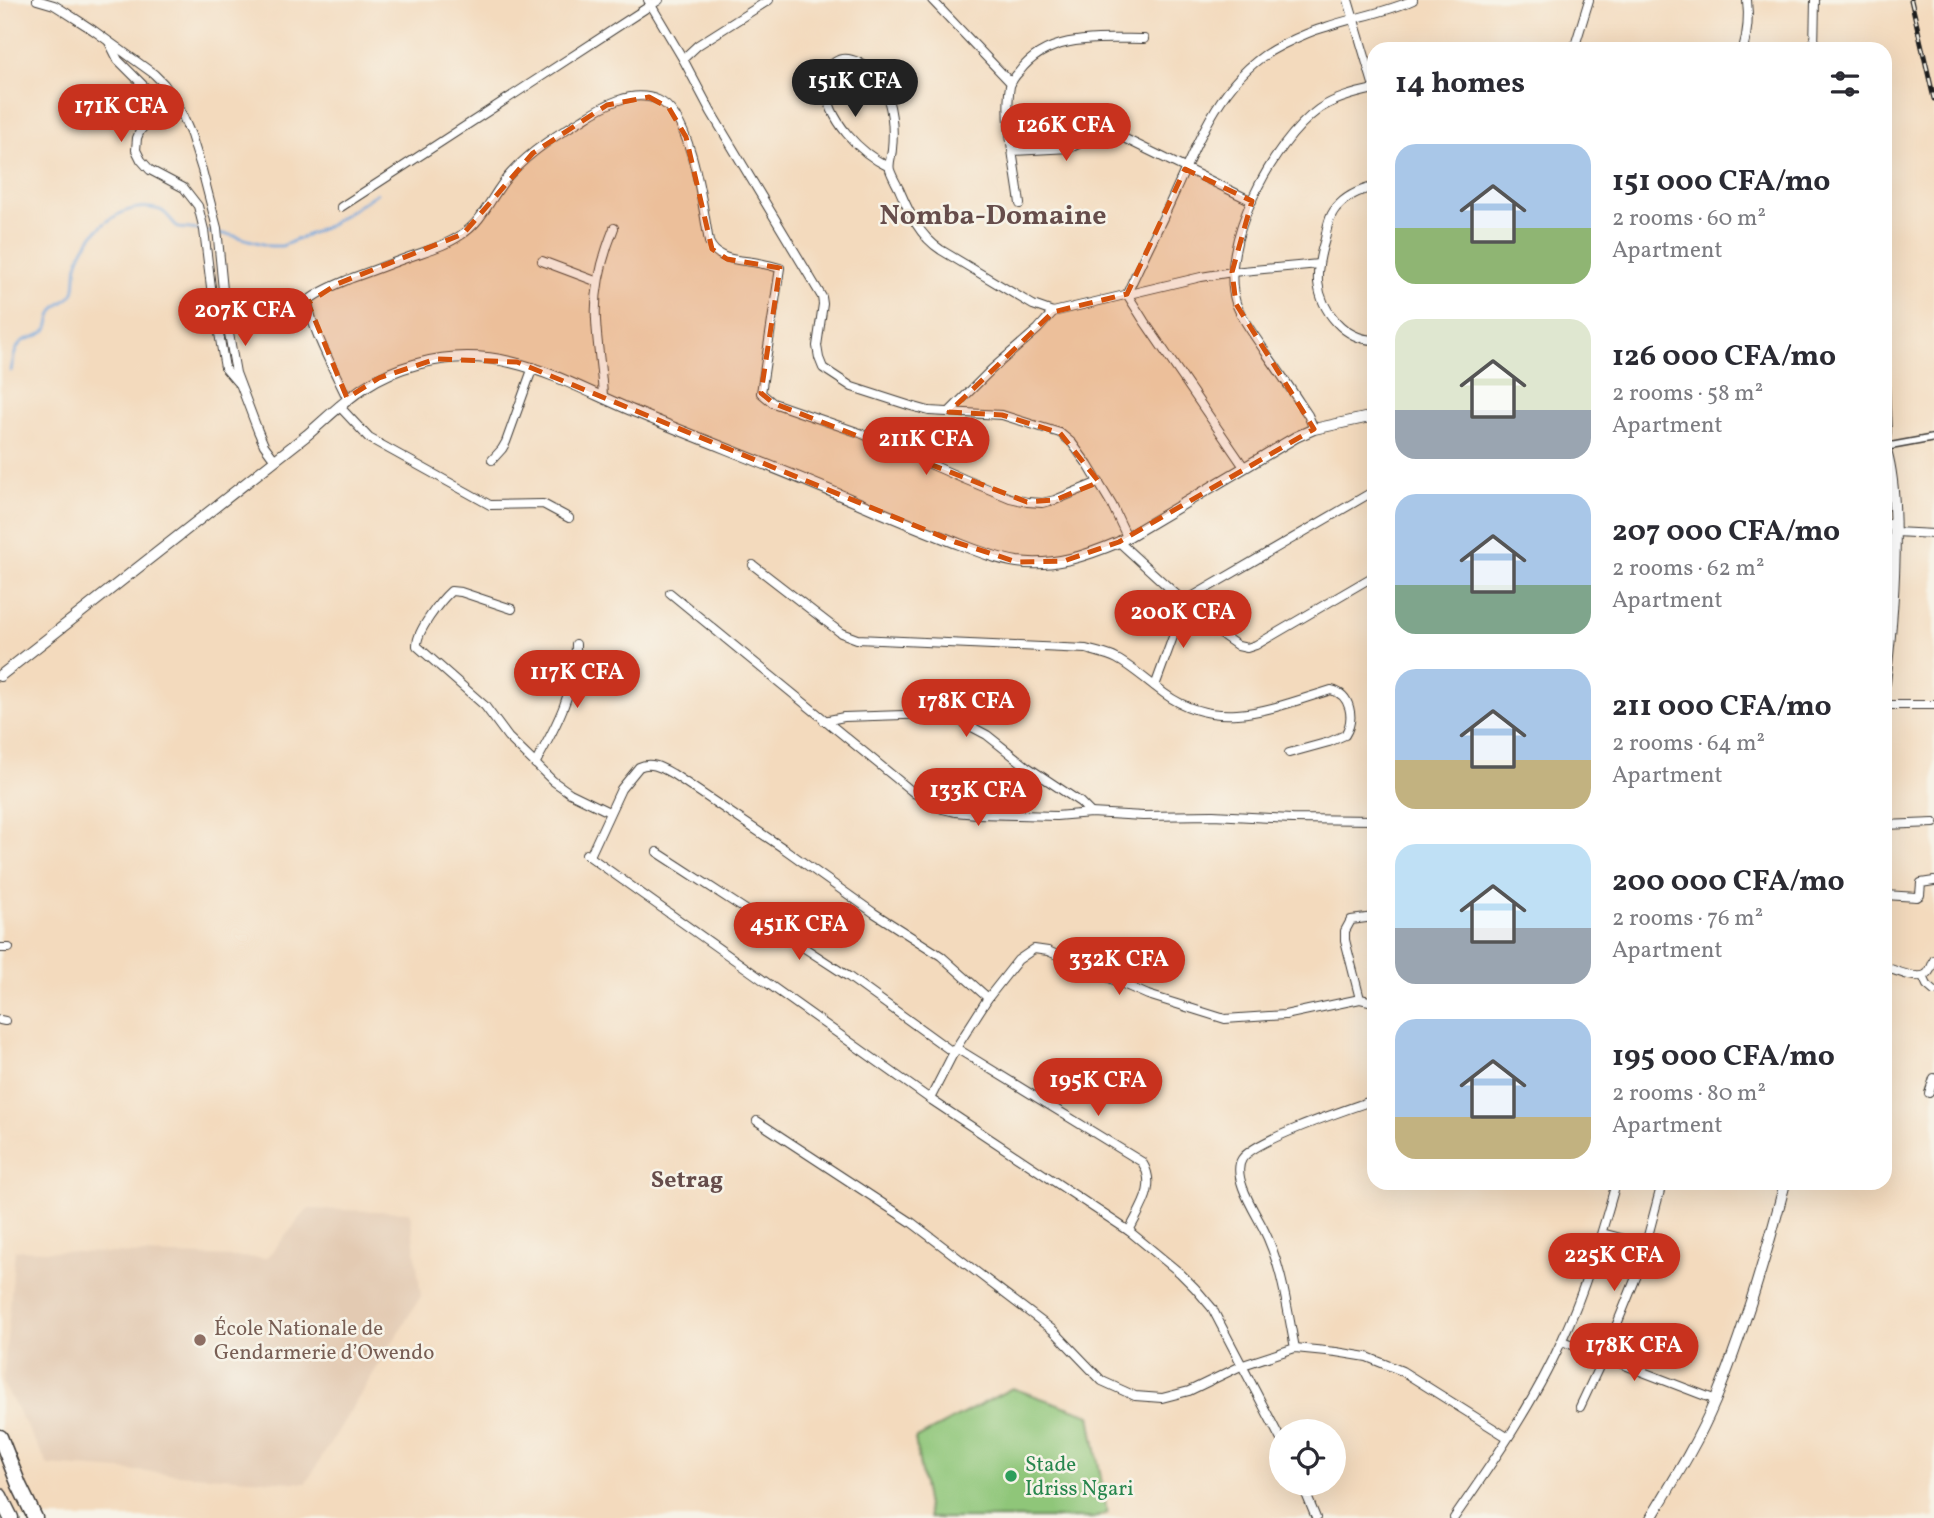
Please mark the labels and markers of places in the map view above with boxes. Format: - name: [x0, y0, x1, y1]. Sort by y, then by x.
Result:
- pin: 151K CFA: [783, 60, 927, 119]
- pin: 171K CFA: [49, 85, 193, 144]
- pin: 126K CFA: [994, 104, 1138, 163]
- pin: 207K CFA: [173, 288, 317, 348]
- pin: 211K CFA: [854, 418, 998, 477]
- pin: 200K CFA: [1111, 590, 1255, 650]
- pin: 117K CFA: [505, 650, 649, 710]
- pin: 178K CFA: [894, 680, 1038, 739]
- pin: 133K CFA: [906, 768, 1050, 828]
- pin: 451K CFA: [727, 902, 871, 962]
- pin: 332K CFA: [1047, 937, 1191, 997]
- pin: 195K CFA: [1026, 1058, 1170, 1118]
- pin: 225K CFA: [1542, 1234, 1686, 1293]
- place label: École Nationale de Gendarmerie d’Owendo: [214, 1315, 434, 1368]
- pin: 178K CFA: [1562, 1324, 1706, 1383]
- marker: École Nationale de Gendarmerie d’Owendo: [192, 1332, 208, 1348]
- place label: Stade Idriss Ngari: [1025, 1451, 1133, 1504]
- marker: Stade Idriss Ngari: [1003, 1468, 1019, 1484]

